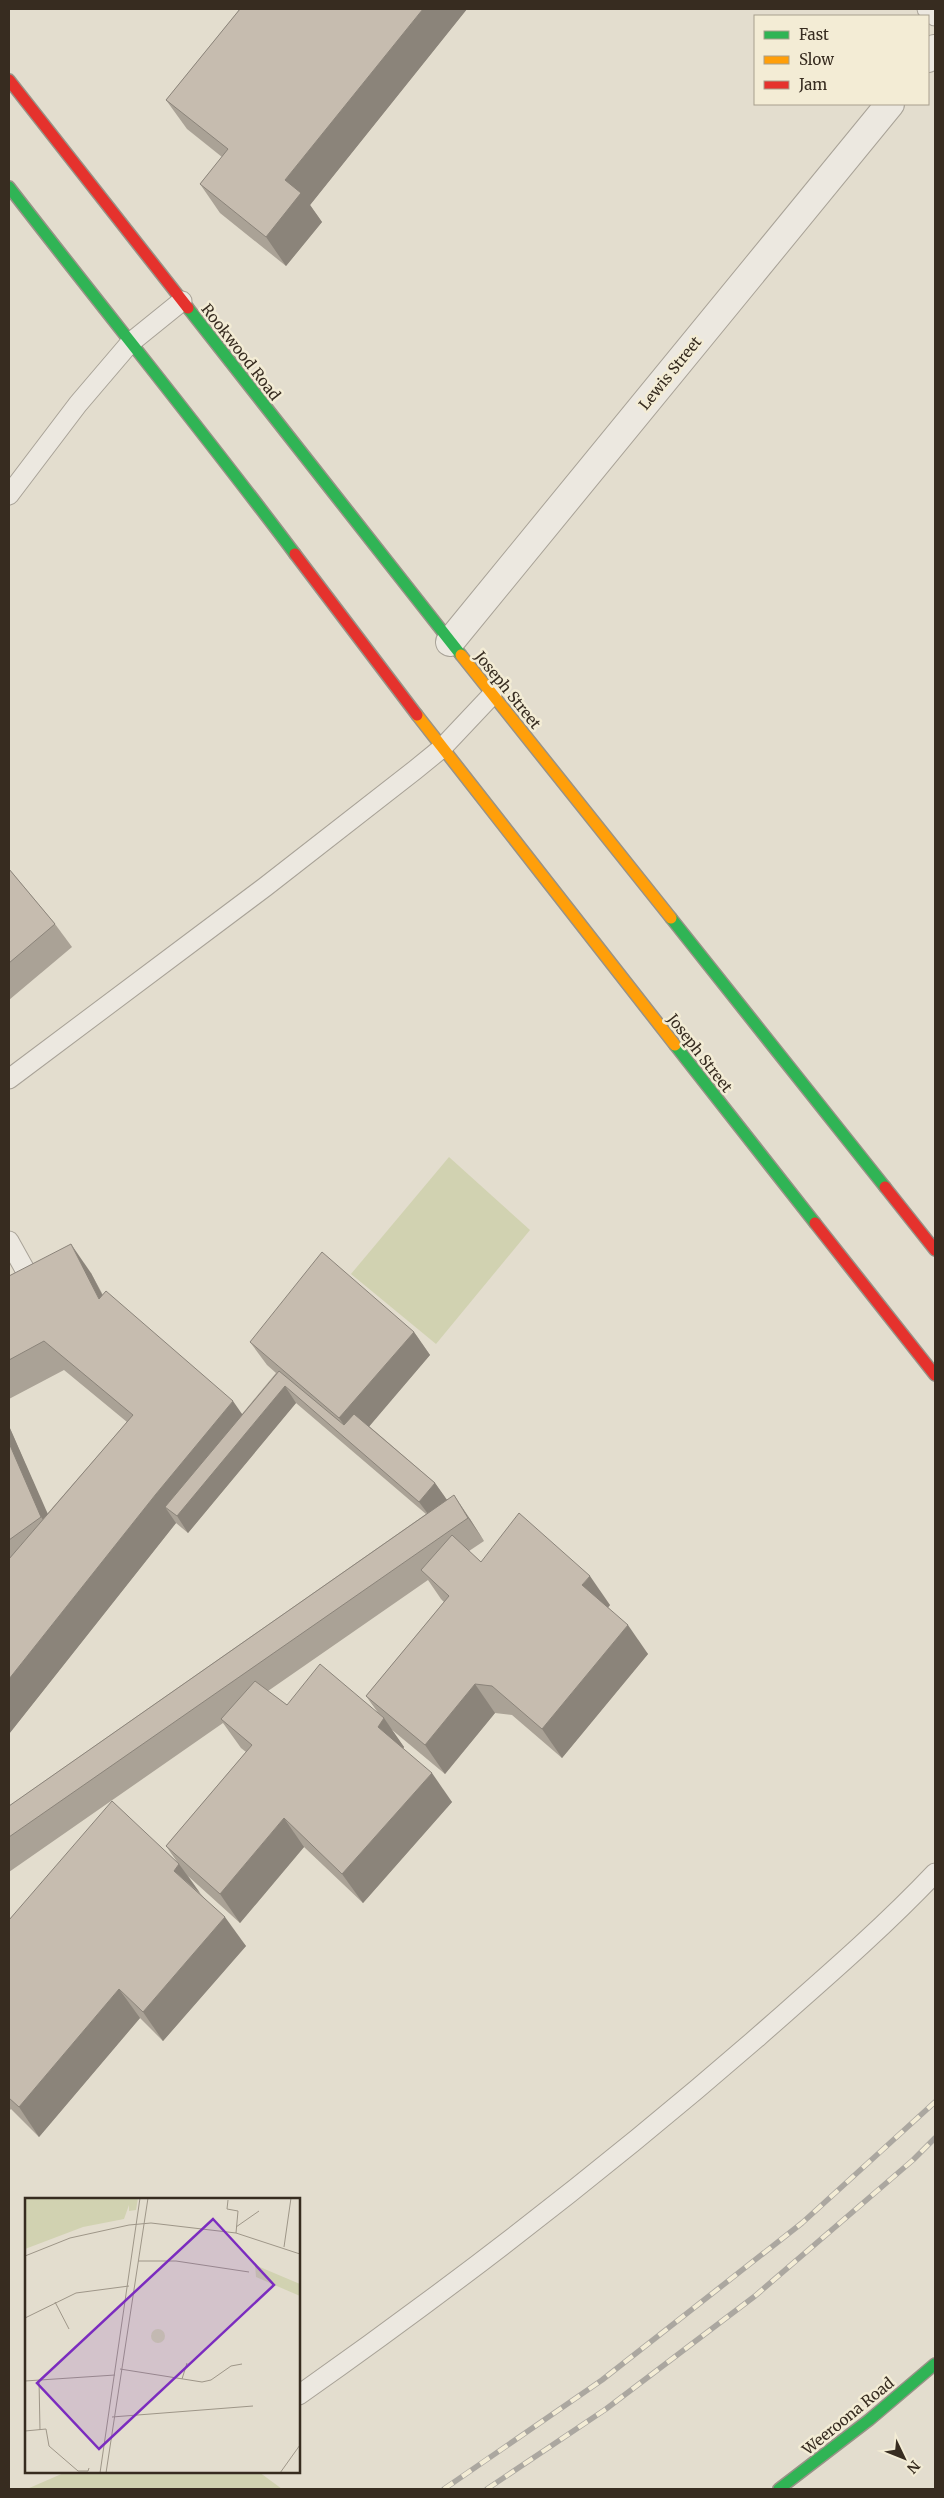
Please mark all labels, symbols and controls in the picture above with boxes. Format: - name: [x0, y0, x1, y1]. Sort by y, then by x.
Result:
- legend: [754, 15, 929, 105]
- text: Fast: [799, 25, 829, 44]
- text: Slow: [799, 50, 834, 69]
- text: Jam: [798, 75, 827, 94]
- street label: Rookwood Road: [197, 300, 285, 404]
- street label: Lewis Street: [635, 332, 705, 414]
- street label: Joseph Street: [470, 647, 545, 733]
- street label: Joseph Street: [663, 1009, 737, 1096]
- inset map: [25, 2198, 300, 2473]
- street label: Weeroona Road: [798, 2373, 898, 2459]
- north arrow: [879, 2433, 929, 2483]
- text: N: [903, 2457, 924, 2477]

